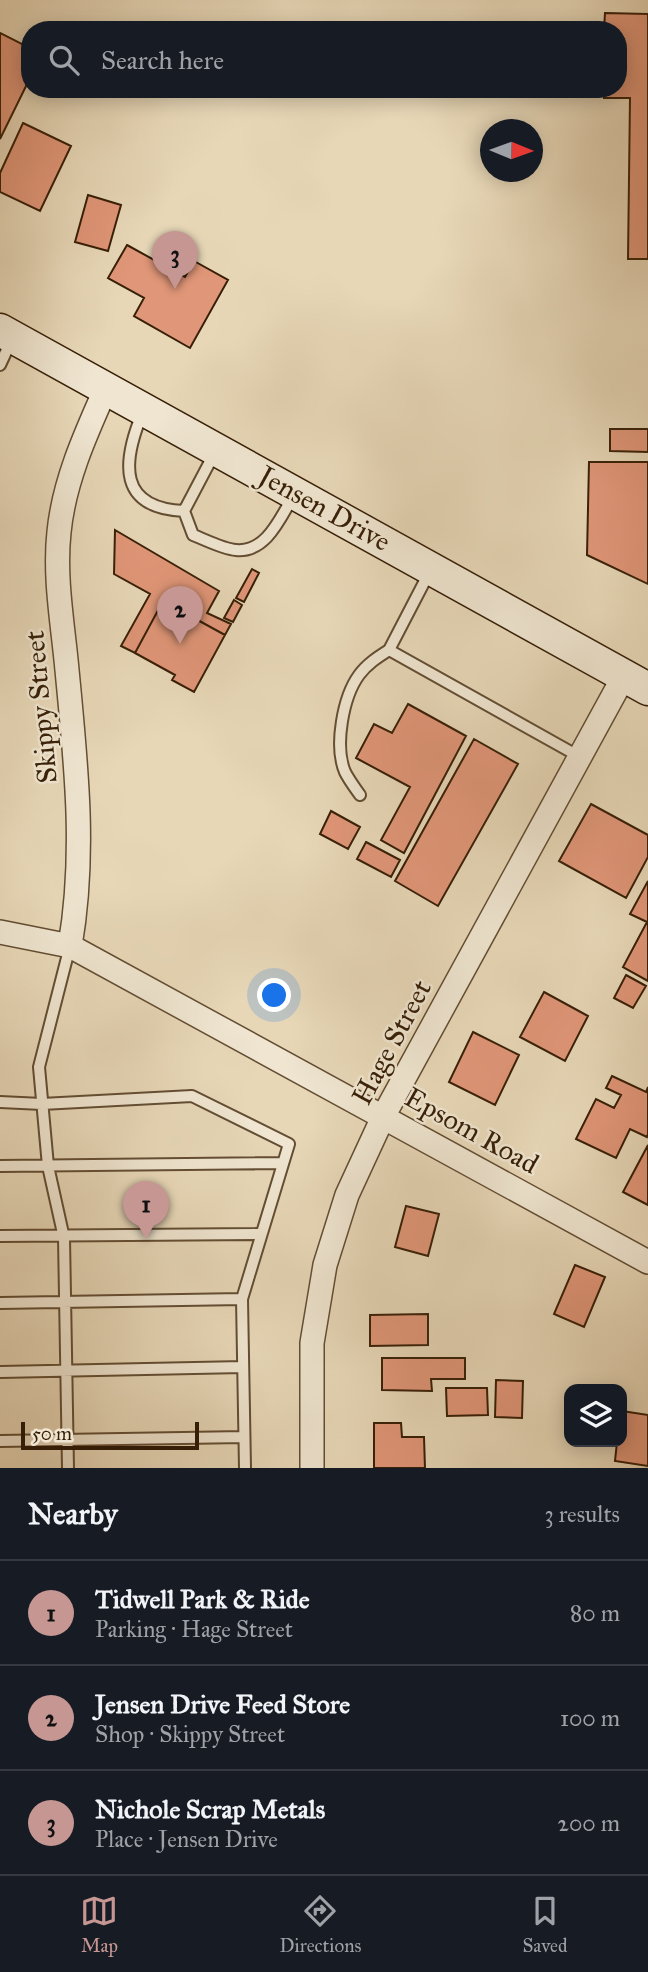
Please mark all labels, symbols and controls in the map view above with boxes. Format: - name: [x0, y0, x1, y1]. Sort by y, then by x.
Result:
- search box: [21, 21, 627, 98]
- icon: search: [45, 41, 83, 79]
- text: Search here: [101, 44, 224, 76]
- north arrow: [480, 119, 543, 182]
- pin: 3: [152, 231, 198, 289]
- street label: Jensen Drive: [250, 456, 397, 559]
- pin: 2: [157, 586, 203, 644]
- street label: Skippy Street: [16, 629, 65, 785]
- street label: Hage Street: [344, 974, 439, 1111]
- your location: [257, 978, 291, 1012]
- street label: Epsom Road: [399, 1079, 545, 1182]
- pin: 1: [123, 1181, 169, 1239]
- map controls: [564, 1384, 627, 1447]
- button: layers: [564, 1384, 627, 1447]
- scale bar: [21, 1419, 200, 1451]
- text: 50 m: [32, 1422, 72, 1445]
- text: Nearby: [28, 1496, 118, 1532]
- text: 3 results: [544, 1500, 620, 1528]
- text: Tidwell Park & Ride: [95, 1583, 310, 1615]
- text: 1: [46, 1599, 56, 1627]
- text: 80 m: [570, 1599, 620, 1627]
- text: Parking · Hage Street: [95, 1615, 293, 1643]
- text: Jensen Drive Feed Store: [95, 1688, 350, 1720]
- text: 2: [45, 1704, 57, 1732]
- text: 100 m: [560, 1704, 620, 1732]
- text: Shop · Skippy Street: [95, 1720, 285, 1748]
- text: Nichole Scrap Metals: [95, 1793, 325, 1825]
- text: 3: [46, 1809, 56, 1837]
- text: 200 m: [558, 1809, 620, 1837]
- text: Place · Jensen Drive: [95, 1825, 278, 1853]
- tab: Map: [80, 1892, 118, 1957]
- tab: Directions: [279, 1892, 361, 1957]
- tab: Saved: [522, 1892, 568, 1957]

